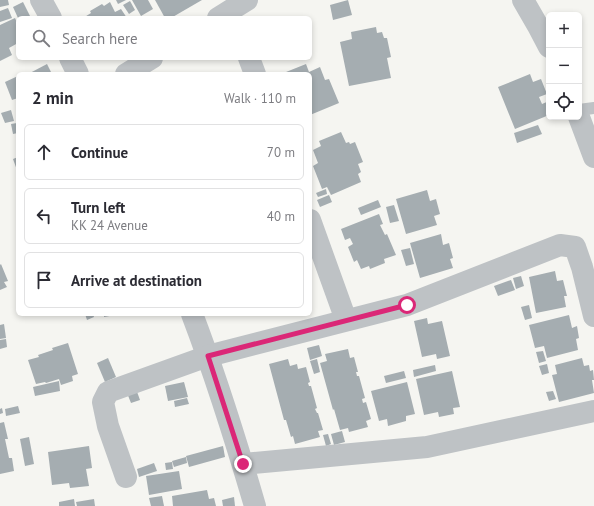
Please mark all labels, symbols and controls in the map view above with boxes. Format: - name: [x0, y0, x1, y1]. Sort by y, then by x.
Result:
- map controls: [546, 12, 582, 120]
- button: +: [546, 12, 582, 48]
- search box: [16, 16, 312, 60]
- icon: search: [30, 27, 52, 49]
- text: Search here: [62, 29, 138, 48]
- button: −: [546, 48, 582, 84]
- button: locate: [546, 84, 582, 120]
- text: 2 min: [32, 87, 73, 109]
- text: Walk · 110 m: [224, 90, 296, 107]
- icon: ahead: [33, 141, 55, 163]
- text: Continue: [71, 143, 128, 162]
- text: 70 m: [267, 144, 295, 161]
- text: Turn left: [71, 198, 125, 217]
- icon: left: [33, 205, 55, 227]
- text: 40 m: [267, 208, 295, 225]
- text: KK 24 Avenue: [71, 217, 148, 234]
- icon: arrive: [33, 269, 55, 291]
- text: Arrive at destination: [71, 271, 202, 290]
- route start: [398, 296, 416, 314]
- route end: [234, 455, 252, 473]

